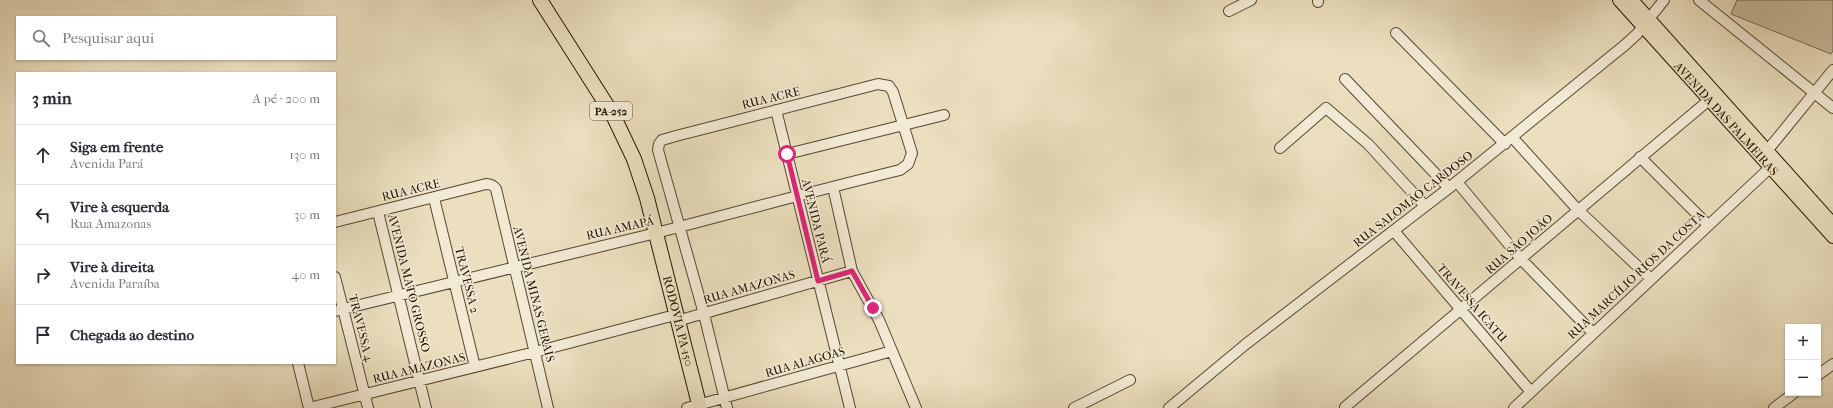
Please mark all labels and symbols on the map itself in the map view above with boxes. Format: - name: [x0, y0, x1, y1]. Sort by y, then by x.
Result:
- street label: AVENIDA DAS PALMEIRAS: [1671, 58, 1781, 178]
- street label: RUA ACRE: [740, 84, 802, 112]
- road number: PA-252: [590, 102, 632, 120]
- route start: [778, 145, 796, 163]
- street label: RUA SALOMÃO CARDOSO: [1350, 148, 1476, 250]
- street label: RUA ACRE: [380, 176, 442, 204]
- street label: AVENIDA PARÁ: [799, 176, 834, 265]
- street label: RUA MARCÍLIO RIOS DA COSTA: [1564, 207, 1707, 342]
- street label: AVENIDA MATO GROSSO: [385, 211, 433, 354]
- street label: RUA SÃO JOÃO: [1483, 211, 1555, 277]
- street label: RUA AMAPÁ: [585, 212, 655, 243]
- street label: AVENIDA MINAS GERAIS: [510, 224, 558, 363]
- street label: TRAVESSA 2: [452, 245, 482, 315]
- street label: TRAVESSA ICATU: [1434, 261, 1510, 346]
- street label: RUA AMAZONAS: [701, 267, 797, 307]
- street label: RODOVIA PA-150: [660, 274, 696, 368]
- street label: TRAVESSA 4: [346, 293, 376, 364]
- route end: [864, 299, 882, 317]
- street label: RUA ALAGOAS: [763, 344, 847, 380]
- street label: RUA AMAZONAS: [371, 350, 467, 386]

